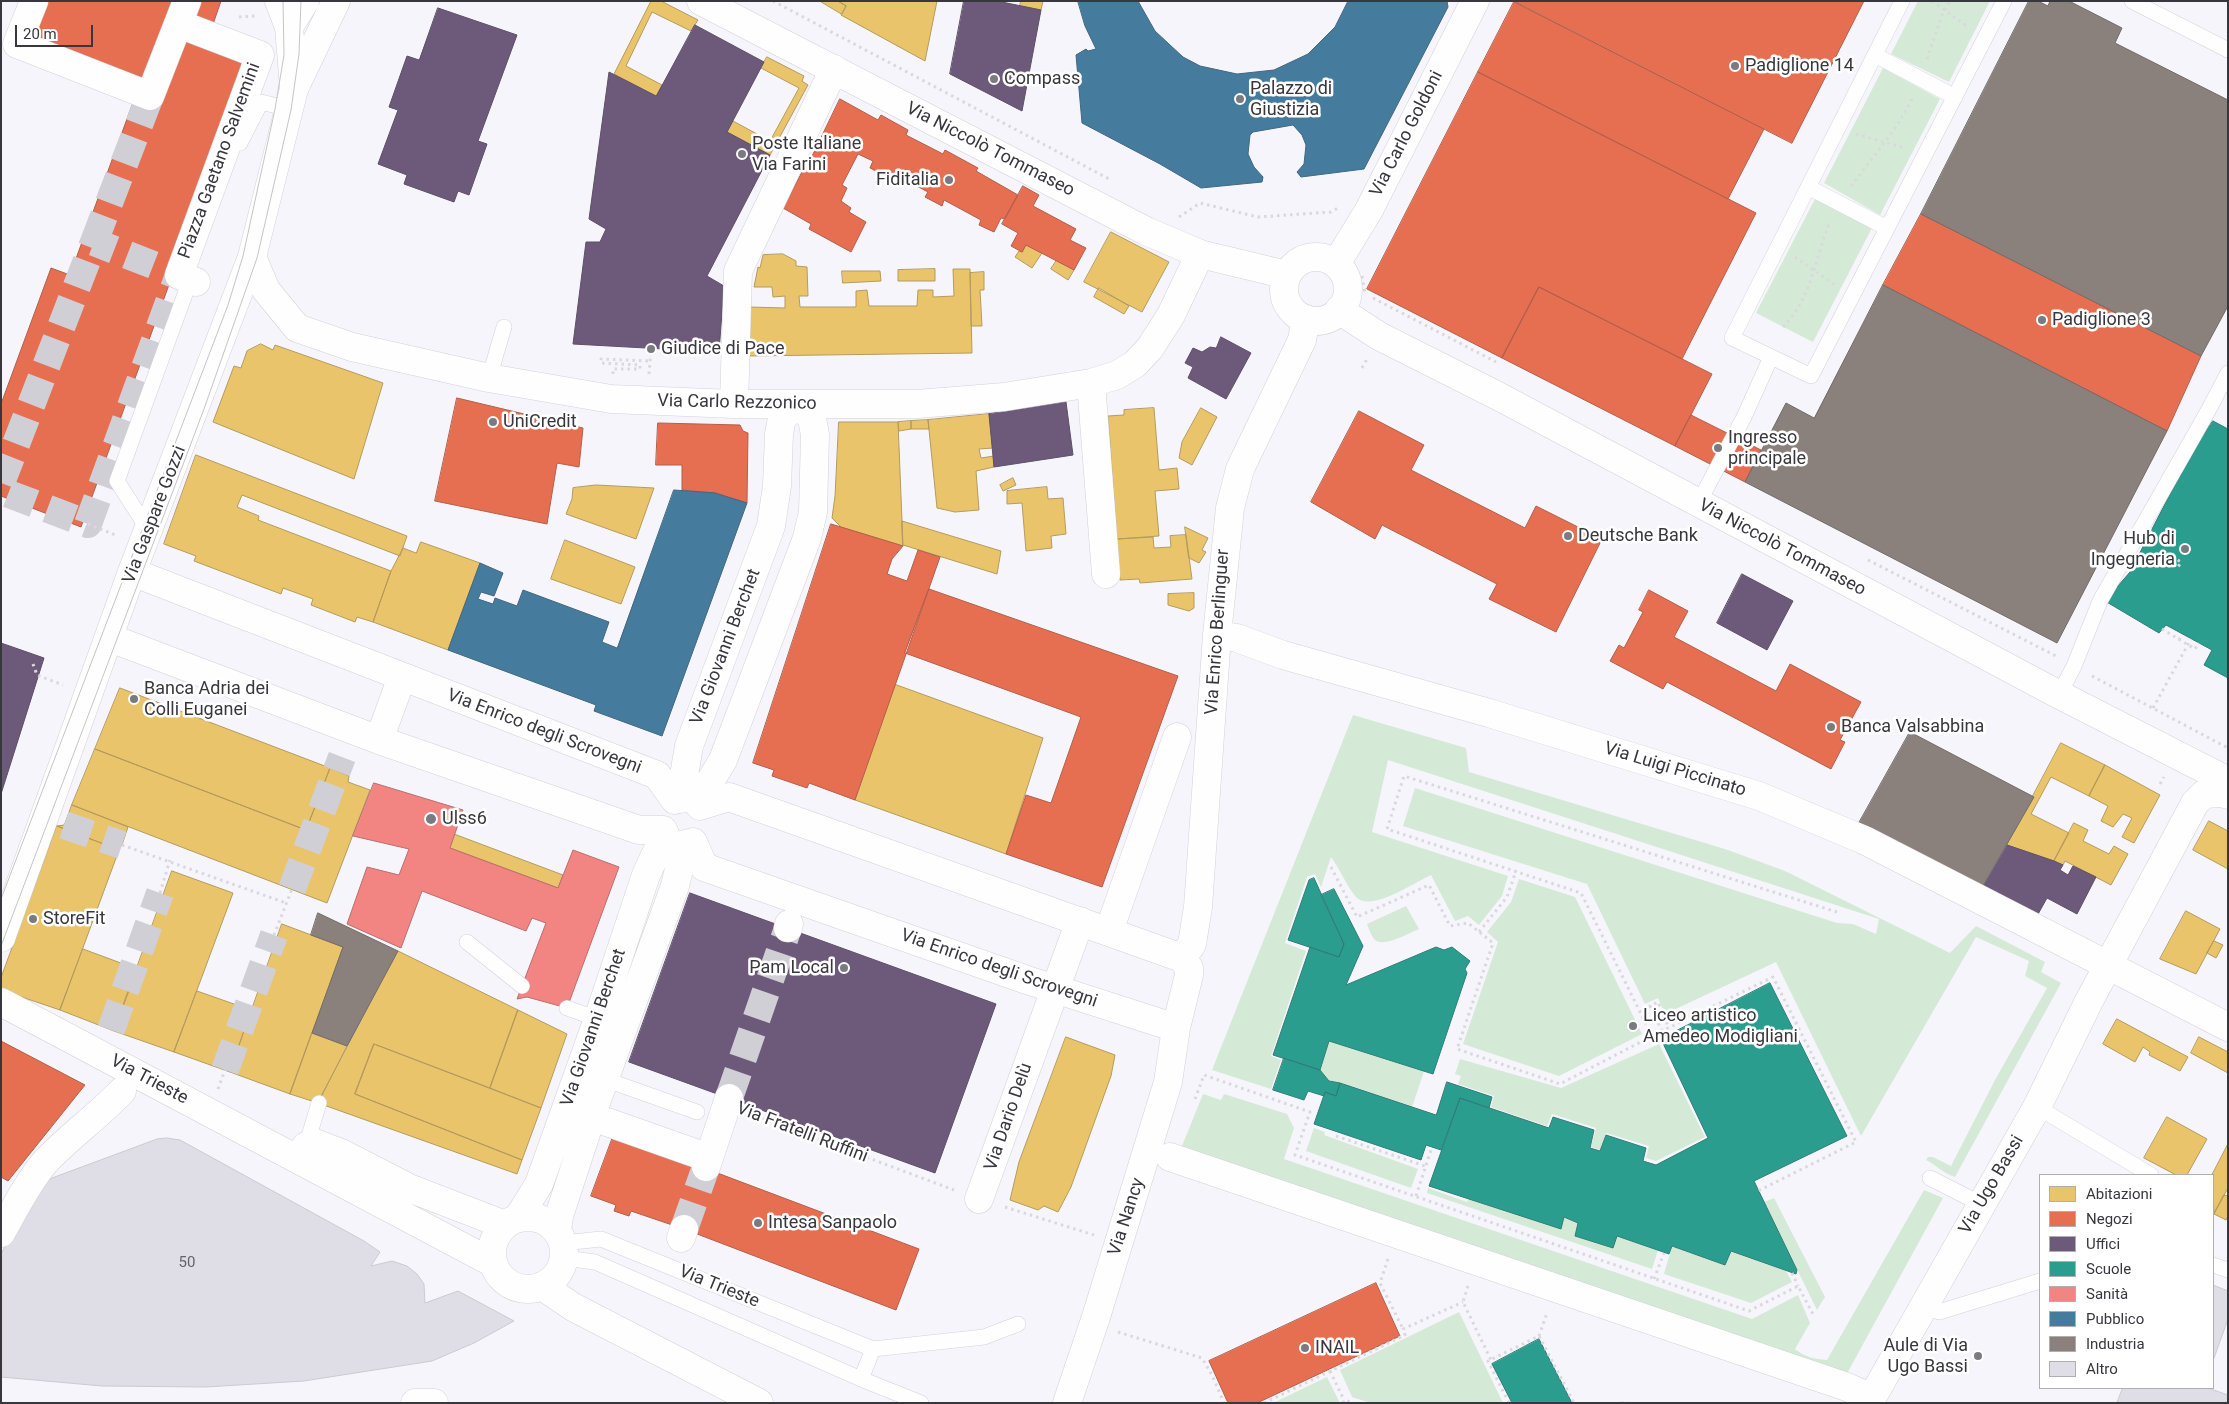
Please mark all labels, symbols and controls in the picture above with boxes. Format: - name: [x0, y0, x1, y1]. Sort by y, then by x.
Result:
- scale bar: [18, 15, 95, 47]
- text: 20 m: [23, 25, 57, 43]
- place label: Padiglione 14: [1745, 55, 1854, 77]
- street label: Piazza Gaetano Salvemini: [174, 60, 266, 262]
- marker: Padiglione 14: [1729, 60, 1741, 72]
- street label: Via Carlo Goldoni: [1366, 67, 1448, 201]
- place label: Compass: [1004, 68, 1080, 90]
- marker: Compass: [988, 73, 1000, 85]
- place label: Palazzo di Giustizia: [1250, 78, 1332, 120]
- marker: Palazzo di Giustizia: [1234, 93, 1246, 105]
- street label: Via Niccolò Tommaseo: [902, 98, 1078, 202]
- place label: Poste Italiane Via Farini: [752, 133, 861, 176]
- marker: Poste Italiane Via Farini: [736, 148, 748, 160]
- place label: Fiditalia: [876, 169, 939, 191]
- marker: Fiditalia: [943, 174, 955, 186]
- place label: Padiglione 3: [2052, 309, 2151, 331]
- marker: Padiglione 3: [2036, 314, 2048, 326]
- place label: Giudice di Pace: [661, 338, 785, 360]
- marker: Giudice di Pace: [645, 343, 657, 355]
- street label: Via Carlo Rezzonico: [657, 391, 817, 415]
- place label: UniCredit: [503, 411, 577, 433]
- marker: UniCredit: [487, 416, 499, 428]
- place label: Ingresso principale: [1728, 427, 1806, 469]
- marker: Ingresso principale: [1712, 442, 1724, 454]
- street label: Via Gaspare Gozzi: [119, 443, 191, 587]
- street label: Via Niccolò Tommaseo: [1695, 495, 1869, 601]
- place label: Deutsche Bank: [1578, 525, 1698, 547]
- place label: Hub di Ingegneria: [2091, 528, 2175, 570]
- marker: Deutsche Bank: [1562, 530, 1574, 542]
- marker: Hub di Ingegneria: [2179, 543, 2191, 555]
- street label: Via Enrico Berlinguer: [1201, 548, 1235, 716]
- street label: Via Giovanni Berchet: [686, 566, 766, 728]
- place label: Banca Adria dei Colli Euganei: [144, 678, 269, 721]
- street label: Via Enrico degli Scrovegni: [444, 685, 644, 779]
- marker: Banca Adria dei Colli Euganei: [128, 693, 140, 705]
- place label: Banca Valsabbina: [1841, 716, 1984, 738]
- marker: Banca Valsabbina: [1825, 721, 1837, 733]
- street label: Via Luigi Piccinato: [1601, 738, 1749, 802]
- place label: Ulss6: [442, 808, 487, 830]
- marker: Ulss6: [424, 812, 438, 826]
- place label: StoreFit: [43, 908, 105, 930]
- marker: StoreFit: [27, 913, 39, 925]
- street label: Via Enrico degli Scrovegni: [898, 925, 1100, 1013]
- street label: Via Giovanni Berchet: [557, 946, 631, 1110]
- place label: Pam Local: [749, 957, 834, 979]
- marker: Pam Local: [838, 962, 850, 974]
- place label: Liceo artistico Amedeo Modigliani: [1643, 1005, 1798, 1048]
- marker: Liceo artistico Amedeo Modigliani: [1627, 1020, 1639, 1032]
- street label: Via Trieste: [106, 1051, 192, 1109]
- street label: Via Dario Delù: [980, 1060, 1038, 1174]
- street label: Via Fratelli Ruffini: [733, 1098, 871, 1168]
- street label: Via Ugo Bassi: [1955, 1132, 2029, 1238]
- legend: [2039, 1174, 2214, 1389]
- street label: Via Nancy: [1104, 1175, 1150, 1259]
- text: Abitazioni: [2086, 1185, 2153, 1203]
- text: Negozi: [2086, 1210, 2133, 1228]
- place label: Intesa Sanpaolo: [768, 1212, 897, 1234]
- marker: Intesa Sanpaolo: [752, 1217, 764, 1229]
- text: Uffici: [2086, 1235, 2120, 1253]
- house number: 50: [179, 1254, 195, 1272]
- text: Scuole: [2086, 1260, 2131, 1278]
- street label: Via Trieste: [676, 1261, 762, 1313]
- text: Sanità: [2086, 1285, 2128, 1303]
- text: Pubblico: [2086, 1310, 2144, 1328]
- place label: Aule di Via Ugo Bassi: [1883, 1335, 1968, 1378]
- text: Industria: [2086, 1335, 2145, 1353]
- place label: INAIL: [1315, 1337, 1359, 1359]
- marker: INAIL: [1299, 1342, 1311, 1354]
- marker: Aule di Via Ugo Bassi: [1972, 1350, 1984, 1362]
- text: Altro: [2086, 1360, 2118, 1378]

